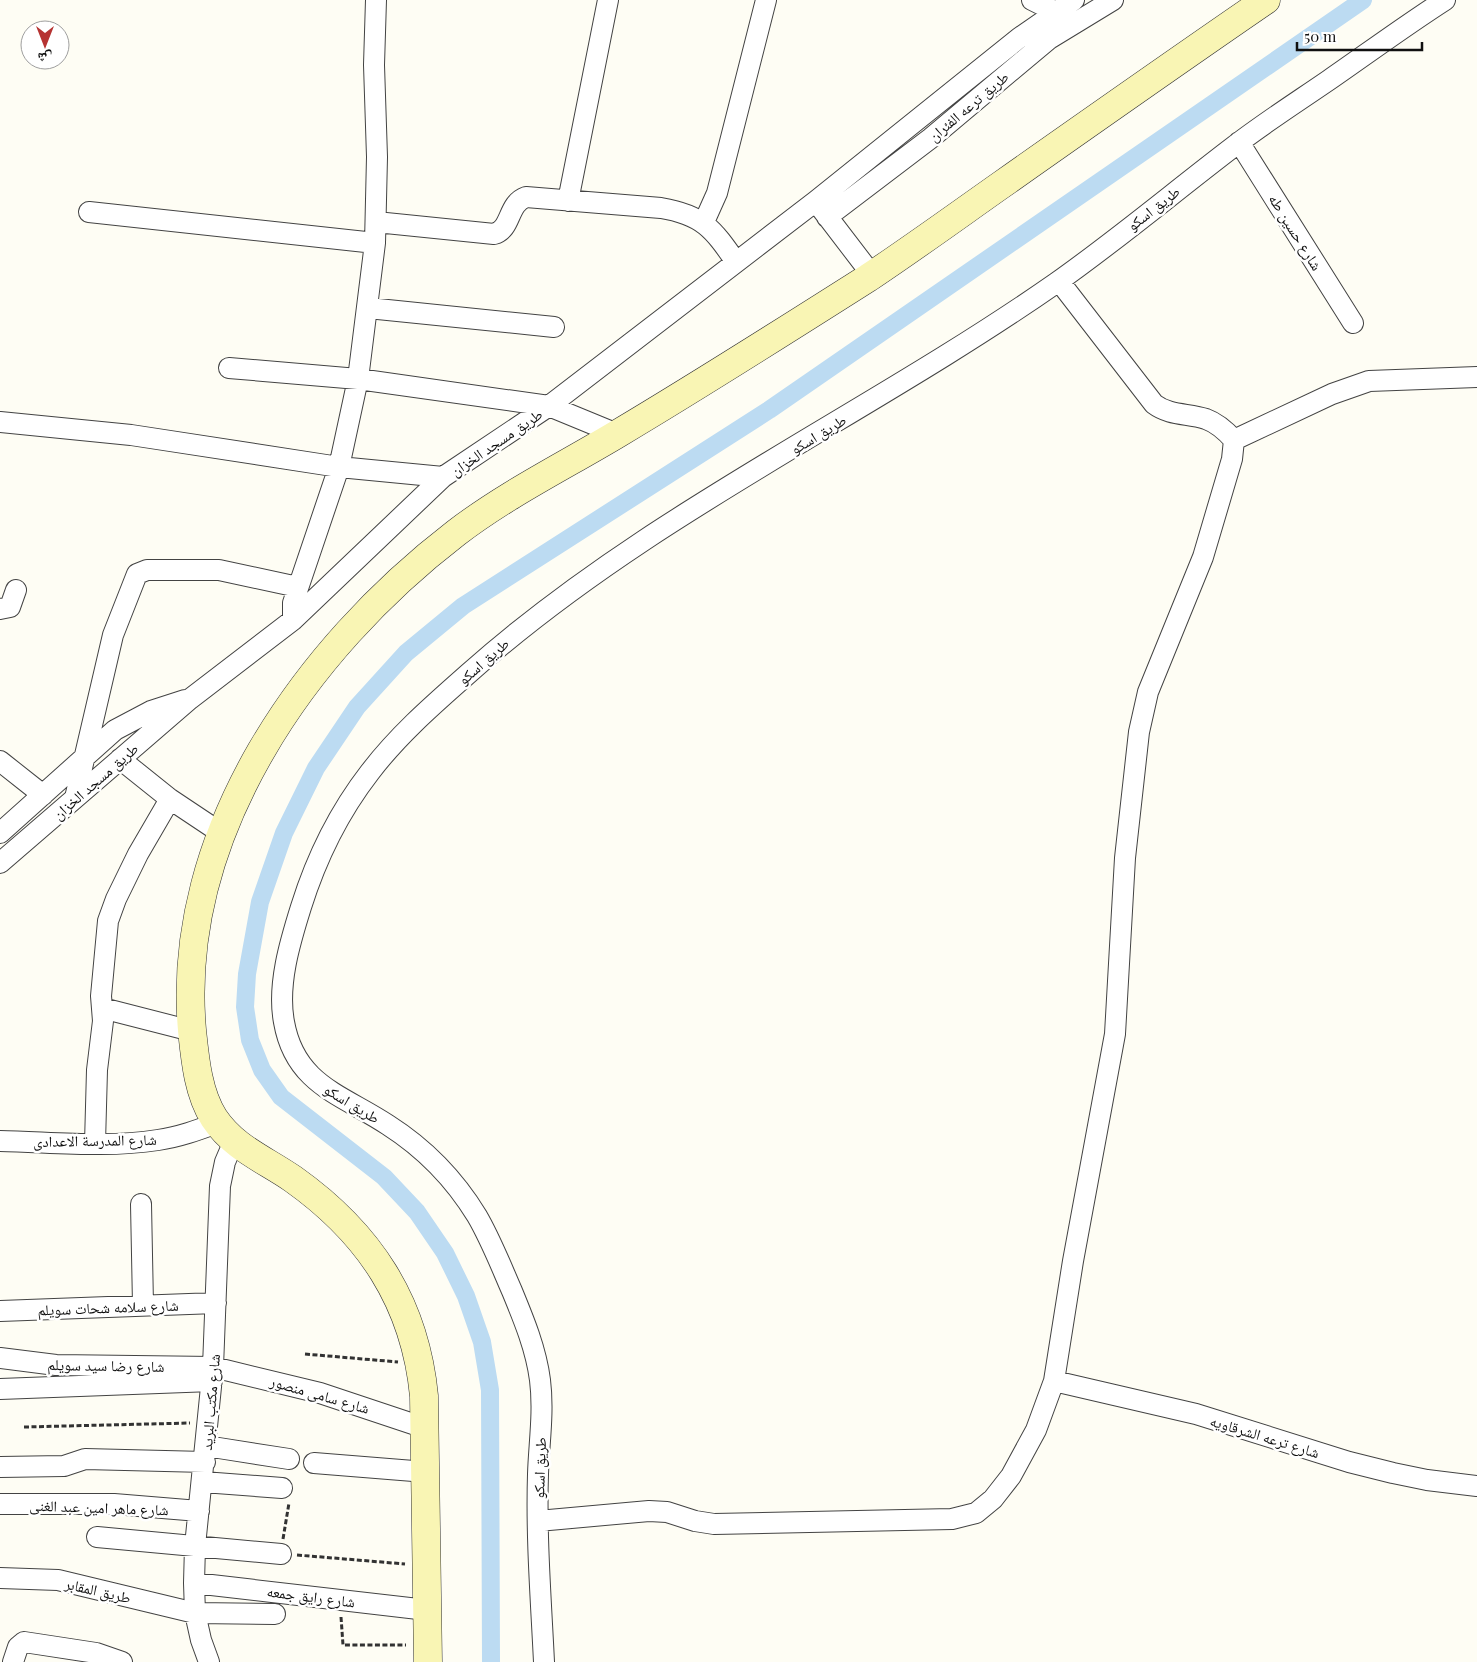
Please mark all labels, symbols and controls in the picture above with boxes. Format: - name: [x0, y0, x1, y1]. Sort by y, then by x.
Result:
- north arrow: [20, 20, 70, 70]
- scale bar: [1297, 20, 1422, 52]
- text: 50 m: [1304, 26, 1337, 46]
- text: ش: [37, 49, 52, 68]
- street label: طريق ترعه الفئران: [924, 66, 1013, 146]
- street label: طريق اسكو: [1122, 181, 1184, 236]
- street label: شارع حسين طه: [1264, 190, 1327, 275]
- street label: طريق مسجد الخزان: [446, 404, 547, 481]
- street label: طريق اسكو: [786, 409, 850, 459]
- street label: طريق اسكو: [453, 633, 514, 690]
- street label: طريق مسجد الخزان: [48, 738, 143, 824]
- street label: طريق اسكو: [320, 1079, 384, 1128]
- street label: شارع المدرسة الاعدادى: [33, 1129, 157, 1152]
- street label: شارع سلامه شحات سويلم: [37, 1295, 179, 1320]
- street label: شارع مكتب البريد: [196, 1353, 225, 1451]
- street label: شارع رضا سيد سويلم: [47, 1354, 165, 1377]
- street label: شارع سامى منصور: [267, 1370, 372, 1419]
- street label: شارع ترعه الشرقاويه: [1208, 1410, 1322, 1463]
- street label: طريق اسكو: [528, 1437, 551, 1499]
- street label: شارع ماهر امين عبد الغنى: [29, 1495, 169, 1520]
- street label: طريق المقابر: [62, 1572, 133, 1608]
- street label: شارع رايق جمعه: [266, 1581, 356, 1612]

